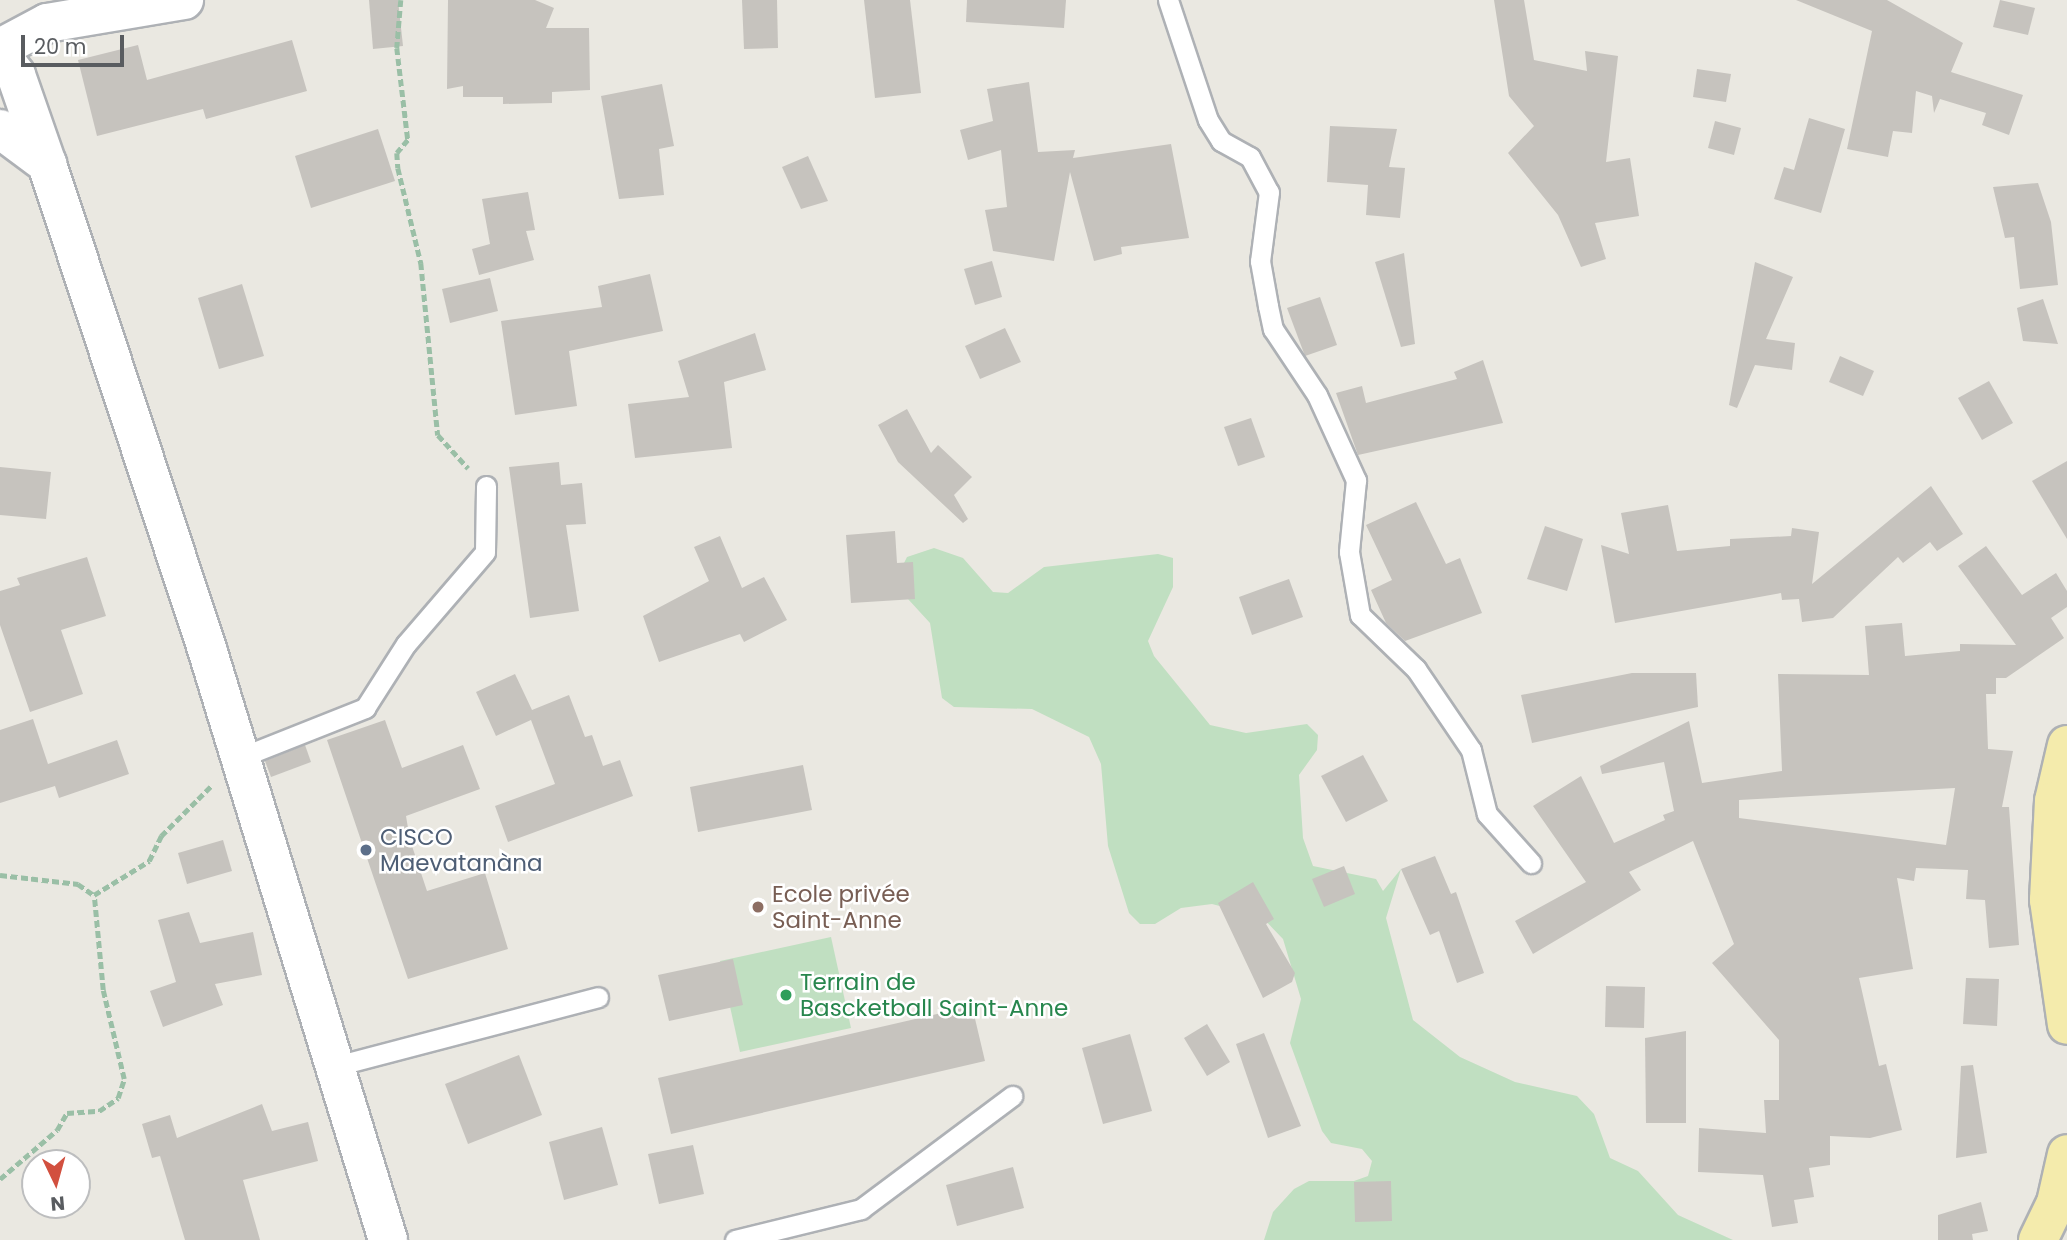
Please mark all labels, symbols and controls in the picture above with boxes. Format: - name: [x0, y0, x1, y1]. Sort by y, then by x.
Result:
- scale bar: [24, 21, 128, 65]
- text: 20 m: [34, 32, 87, 61]
- place label: CISCO Maevatanàna: [380, 823, 543, 877]
- marker: CISCO Maevatanàna: [358, 842, 374, 858]
- place label: Ecole privée Saint-Anne: [772, 880, 910, 934]
- marker: Ecole privée Saint-Anne: [750, 899, 766, 915]
- place label: Terrain de Bascketball Saint-Anne: [800, 968, 1068, 1022]
- marker: Terrain de Bascketball Saint-Anne: [778, 987, 794, 1003]
- north arrow: [21, 1149, 91, 1219]
- text: N: [49, 1189, 66, 1217]

